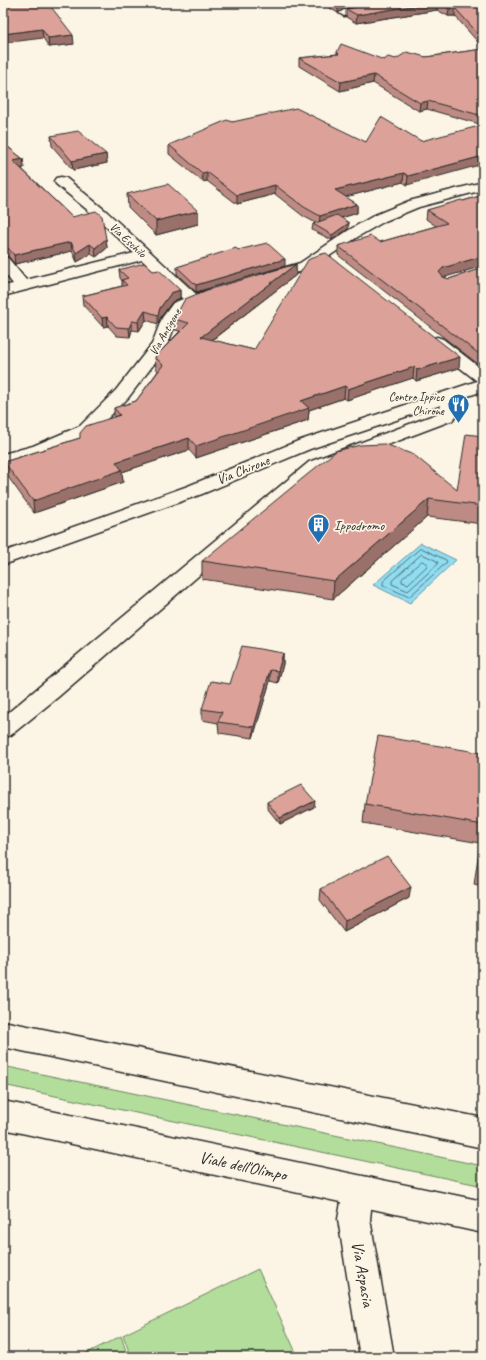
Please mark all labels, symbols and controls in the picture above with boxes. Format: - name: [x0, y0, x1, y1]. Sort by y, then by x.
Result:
- street label: Via Eschilo: [106, 219, 150, 262]
- street label: Via Antigone: [145, 305, 185, 358]
- place label: Centro Ippico Chirone: [389, 389, 445, 419]
- restaurant icon: Centro Ippico Chirone: [446, 391, 472, 424]
- street label: Via Chirone: [214, 451, 273, 488]
- building icon: Ippodromo: [306, 512, 332, 545]
- place label: Ippodromo: [334, 517, 385, 534]
- street label: Viale dell'Olimpo: [198, 1147, 290, 1186]
- street label: Via Aspasia: [347, 1240, 379, 1309]

